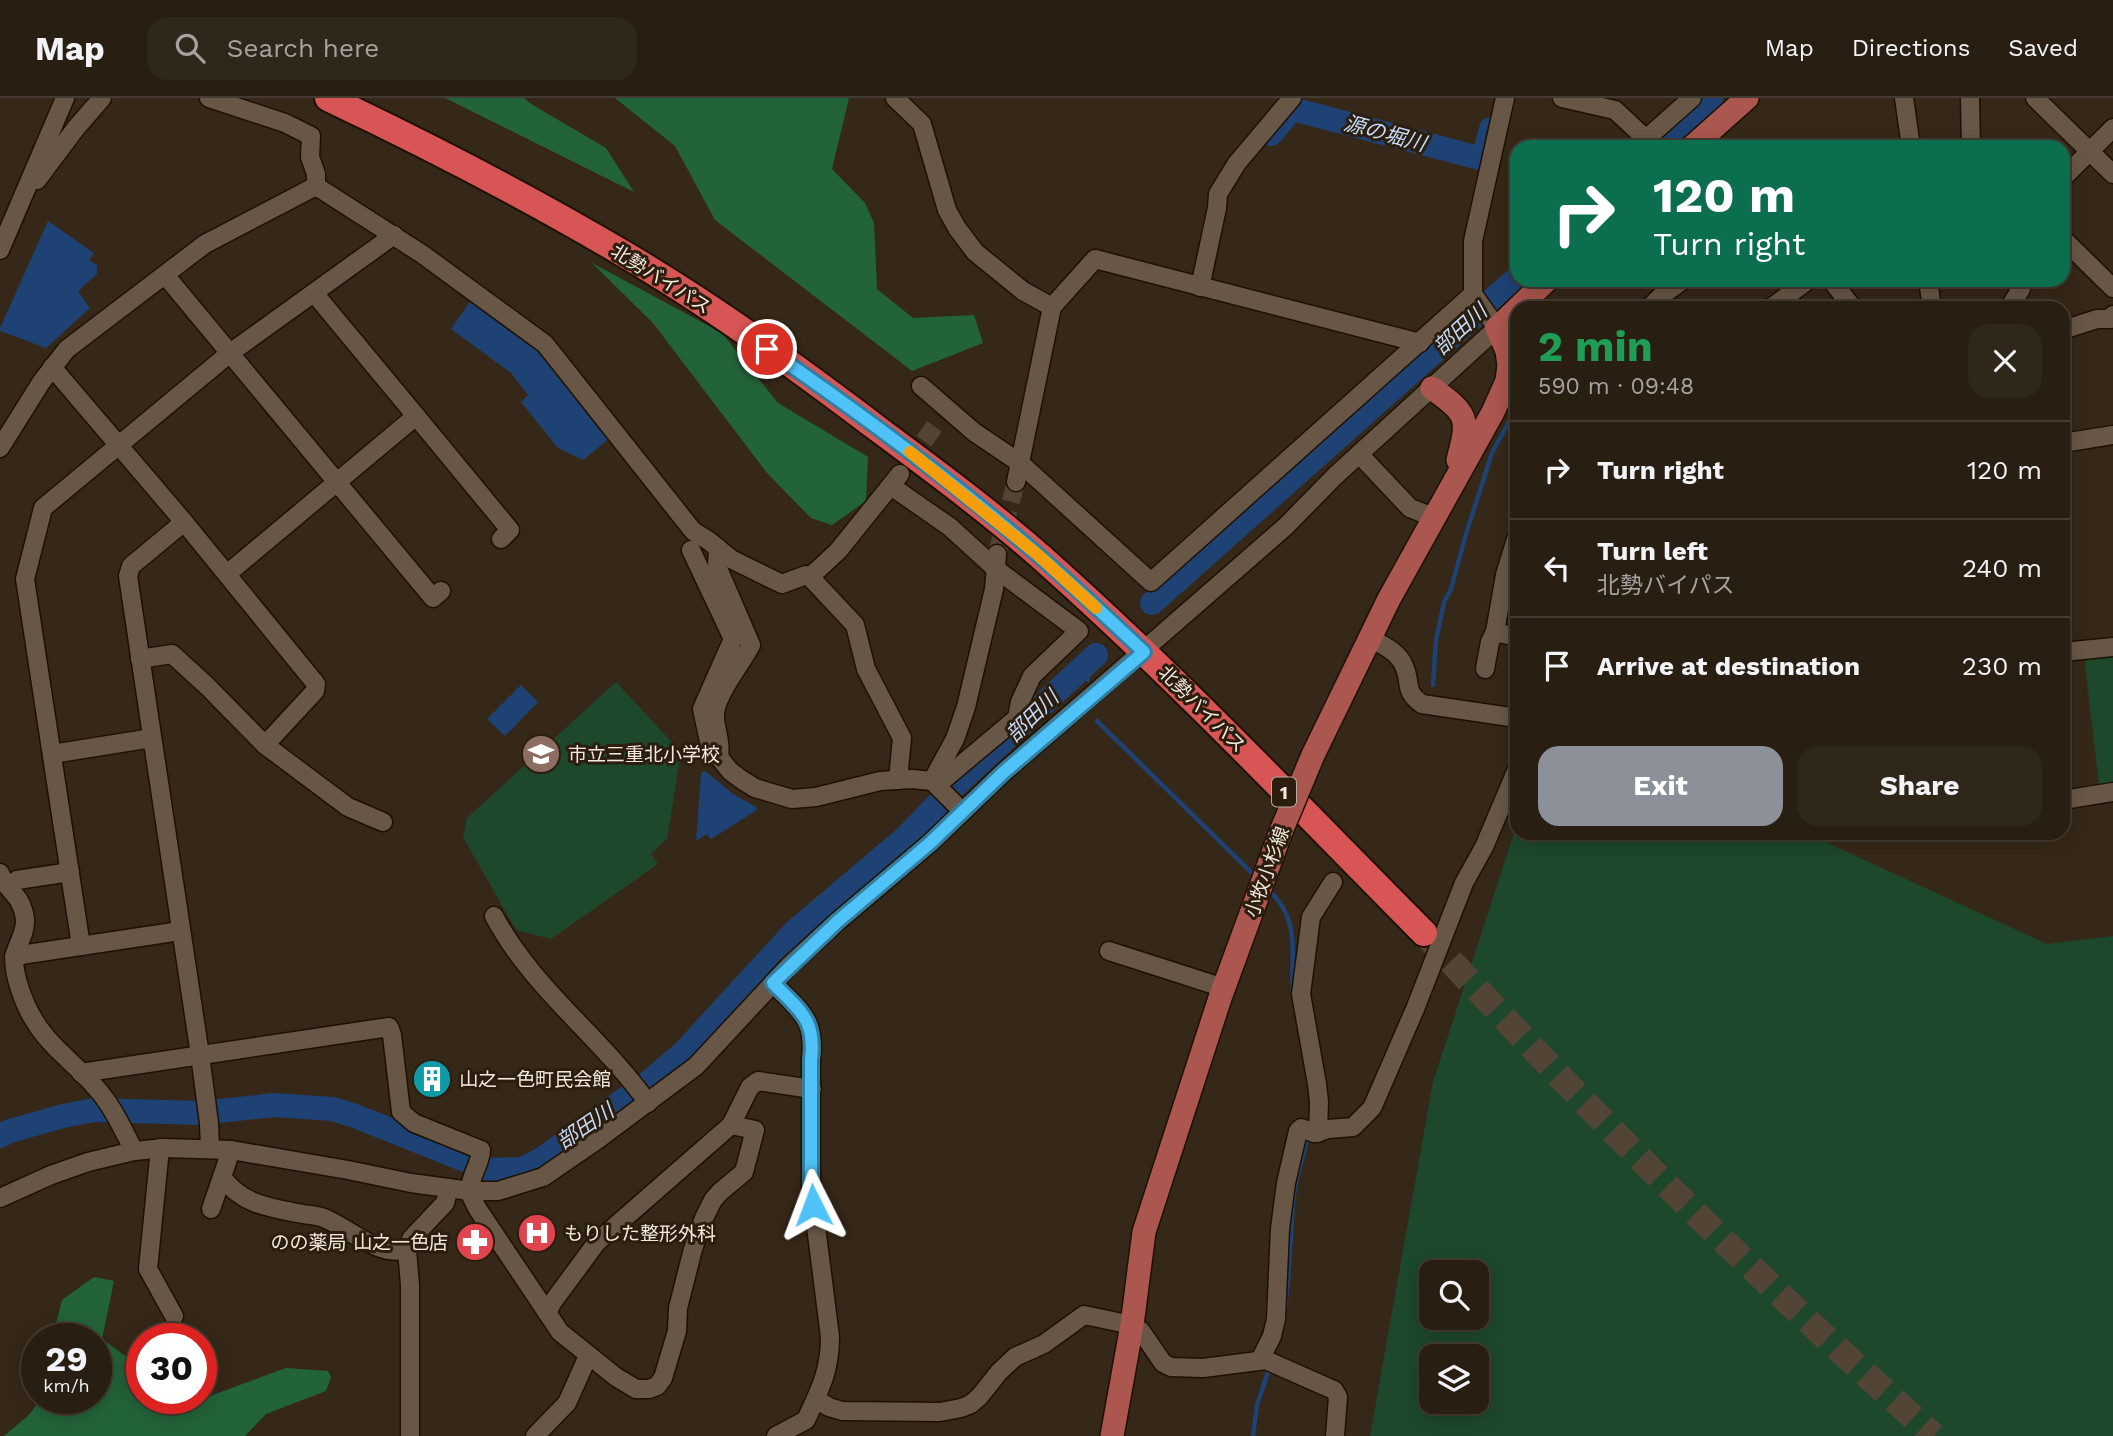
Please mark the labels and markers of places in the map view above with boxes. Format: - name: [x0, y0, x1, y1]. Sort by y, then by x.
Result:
- pin: [737, 319, 797, 379]
- school or university icon: 市立三重北小学校: [520, 733, 562, 775]
- place label: 市立三重北小学校: [568, 743, 720, 766]
- building icon: 山之一色町民会館: [411, 1058, 453, 1100]
- place label: 山之一色町民会館: [459, 1068, 611, 1091]
- hospital icon: もりした整形外科: [516, 1212, 558, 1254]
- pharmacy icon: のの薬局 山之一色店: [454, 1221, 496, 1263]
- place label: もりした整形外科: [564, 1222, 716, 1245]
- place label: のの薬局 山之一色店: [271, 1231, 448, 1254]

